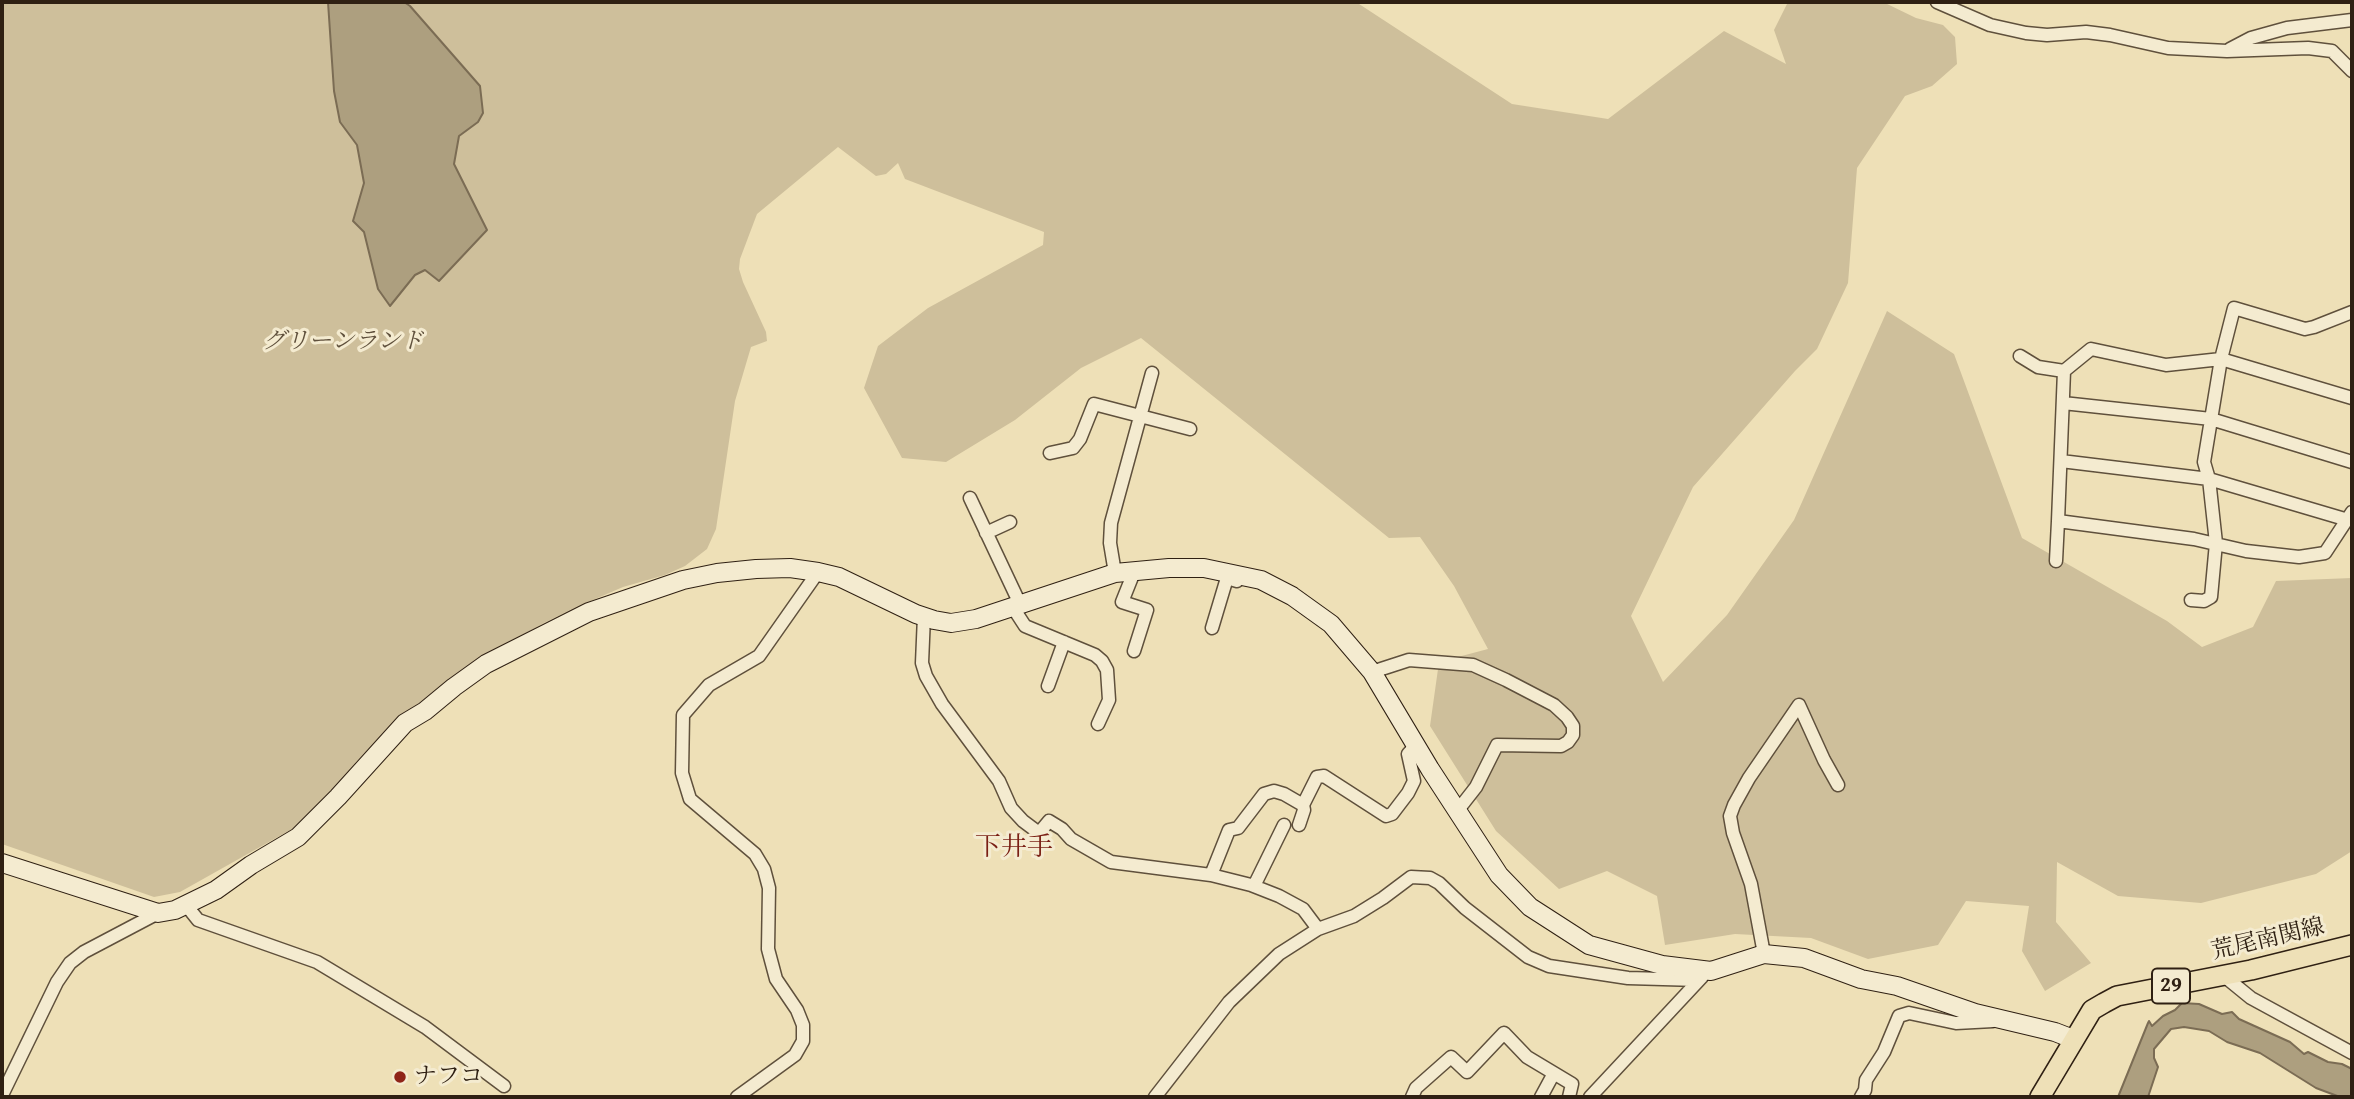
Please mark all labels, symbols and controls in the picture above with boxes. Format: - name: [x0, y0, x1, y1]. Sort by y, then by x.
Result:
- park label: グリーンランド: [263, 328, 423, 356]
- district label: 下井手: [975, 832, 1053, 864]
- street label: 荒尾南関線: [2209, 914, 2327, 966]
- road number: 29: [2152, 968, 2190, 1004]
- place label: ナフコ: [414, 1063, 483, 1091]
- marker: ナフコ: [392, 1069, 408, 1085]

